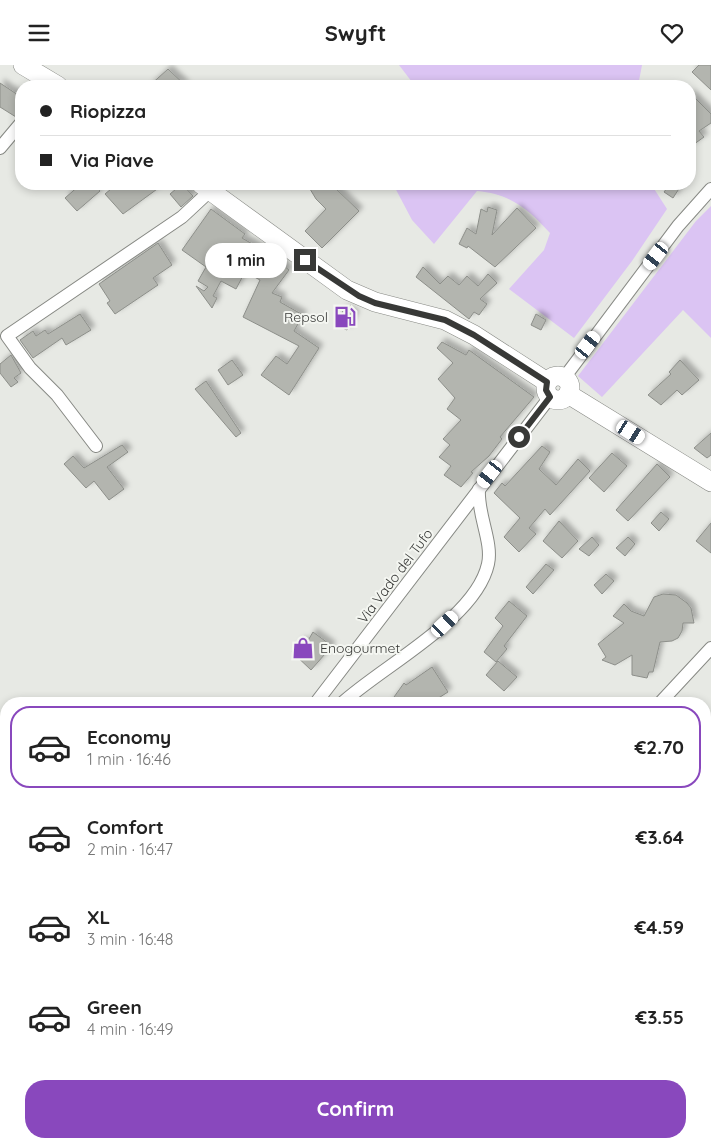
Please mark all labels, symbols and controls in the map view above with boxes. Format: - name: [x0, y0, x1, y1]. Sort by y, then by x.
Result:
- icon: menu: [25, 19, 53, 47]
- text: Swyft: [325, 19, 386, 47]
- icon: heart: [658, 19, 686, 47]
- text: Riopizza: [70, 99, 146, 123]
- text: Via Piave: [70, 148, 154, 172]
- car: [640, 240, 671, 272]
- callout: 1 min: [205, 243, 288, 277]
- route end: [294, 249, 316, 271]
- text: 1 min: [227, 250, 265, 270]
- fuel station icon: Repsol: [332, 304, 358, 330]
- place label: Repsol: [284, 308, 328, 326]
- car: [572, 329, 603, 361]
- car: [614, 418, 647, 446]
- route start: [508, 426, 530, 448]
- car: [474, 458, 505, 490]
- street label: Via Vado del Tufo: [353, 525, 437, 627]
- car: [428, 608, 461, 640]
- shop icon: Enogourmet: [290, 635, 316, 661]
- place label: Enogourmet: [320, 639, 400, 657]
- icon: car: [27, 725, 72, 770]
- text: Economy: [87, 725, 171, 749]
- text: €2.70: [634, 735, 684, 759]
- text: 1 min · 16:46: [87, 749, 171, 769]
- icon: car: [27, 815, 72, 860]
- text: Comfort: [87, 815, 164, 839]
- text: €3.64: [635, 825, 684, 849]
- text: 2 min · 16:47: [87, 839, 173, 859]
- icon: car: [27, 905, 72, 950]
- text: XL: [87, 905, 110, 929]
- text: €4.59: [634, 915, 684, 939]
- text: 3 min · 16:48: [87, 929, 173, 949]
- icon: car: [27, 995, 72, 1040]
- text: Green: [87, 995, 142, 1019]
- text: €3.55: [635, 1005, 684, 1029]
- text: 4 min · 16:49: [87, 1019, 173, 1039]
- button: Confirm: [25, 1080, 686, 1138]

